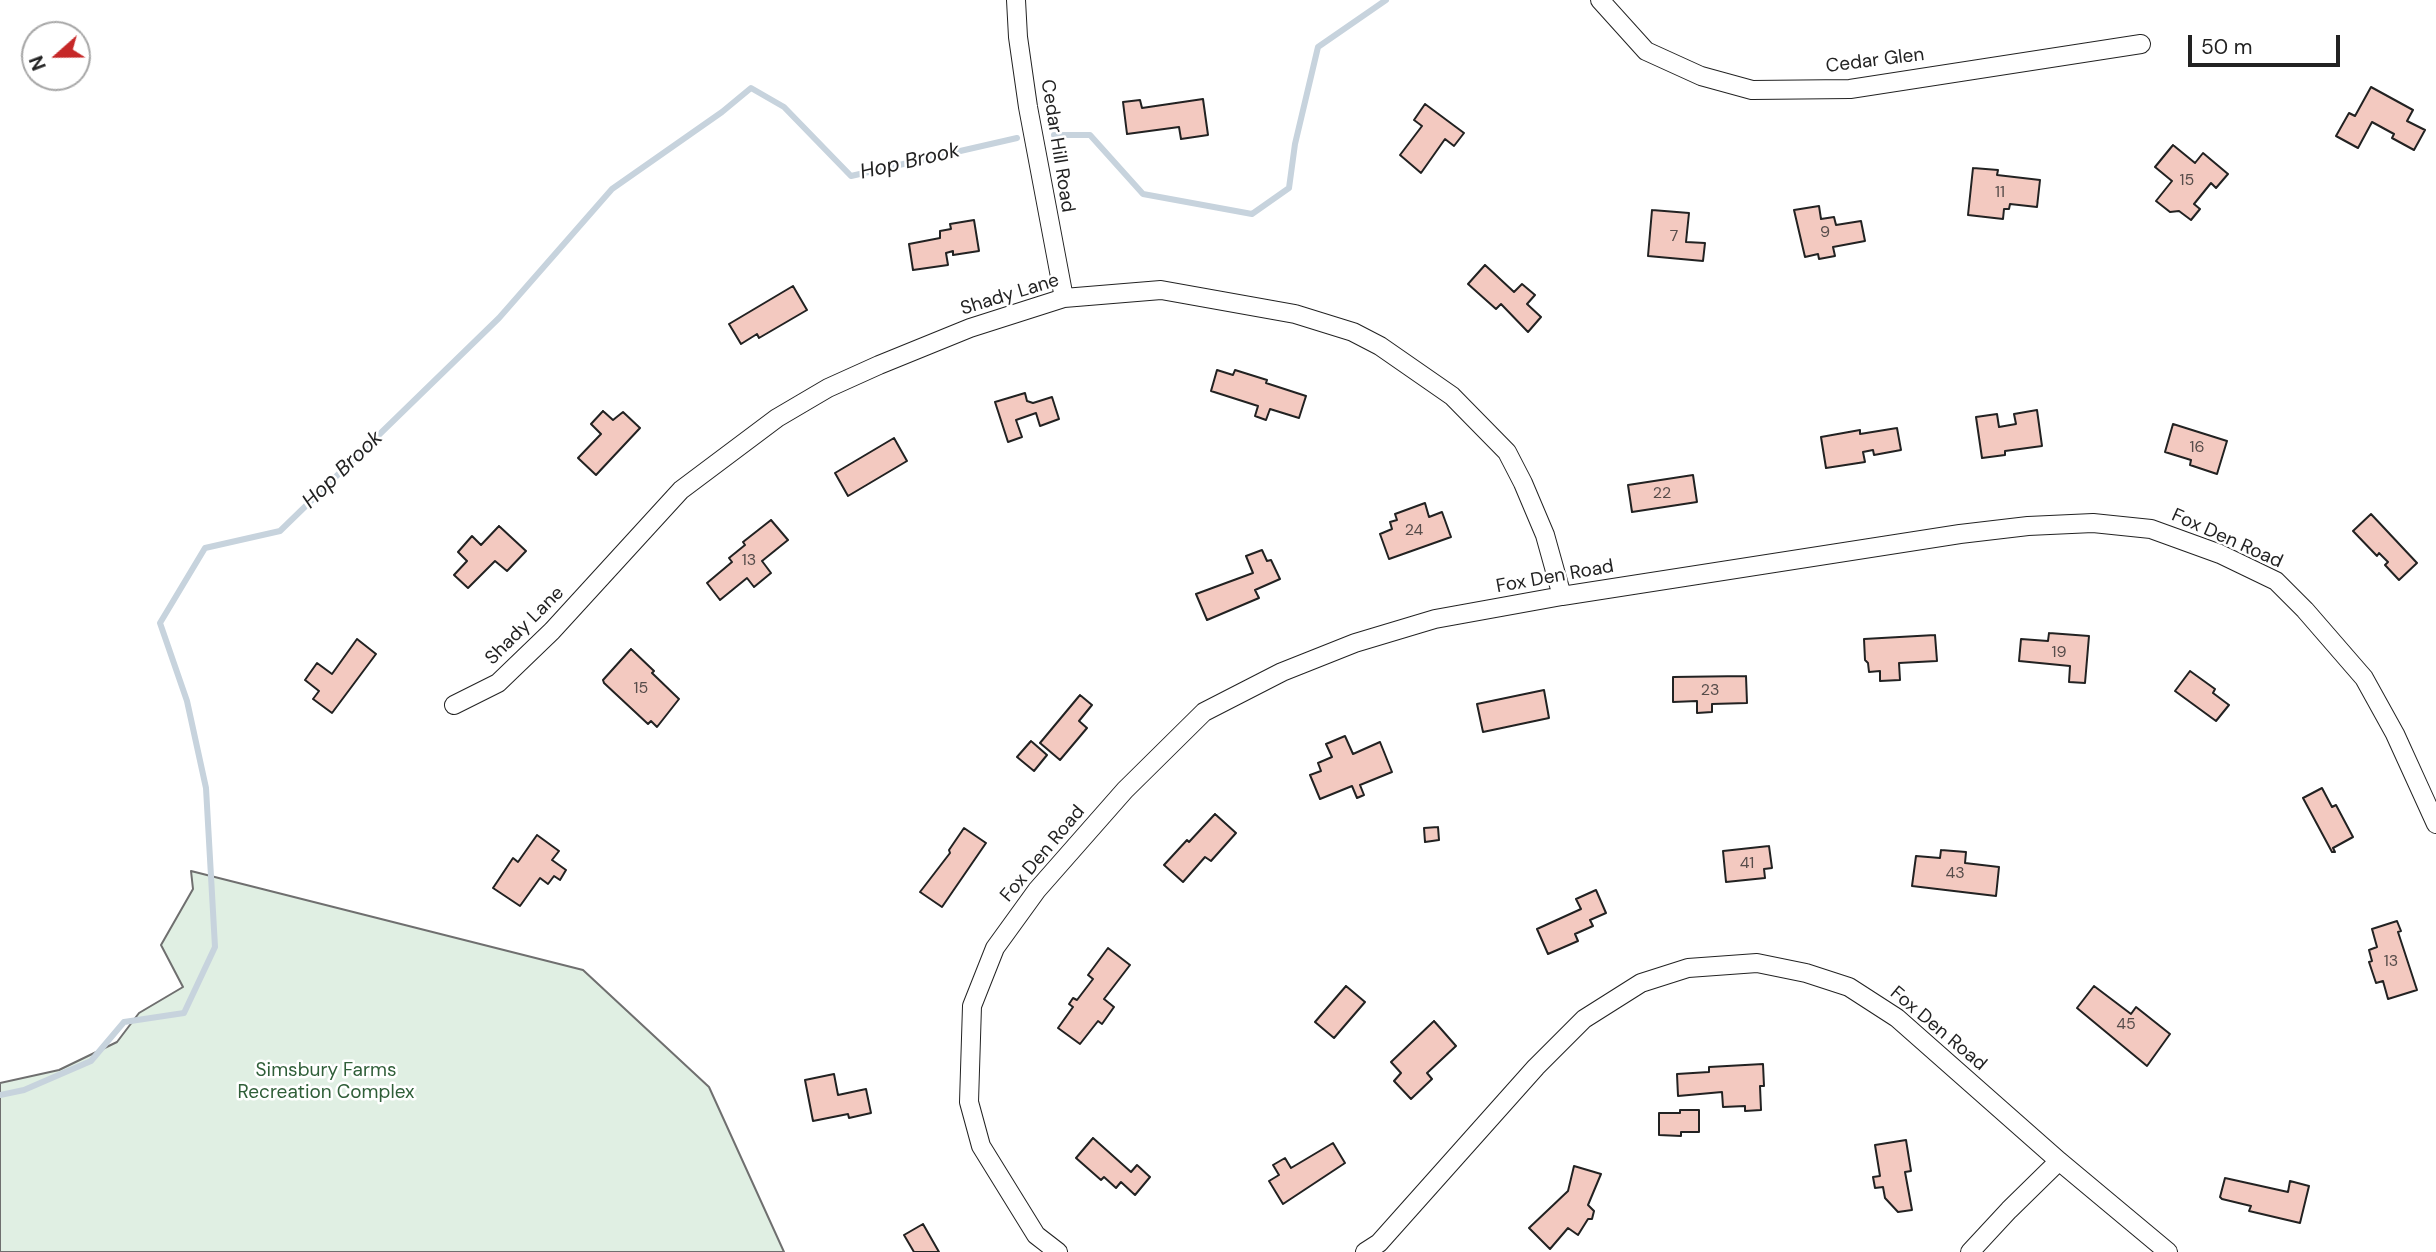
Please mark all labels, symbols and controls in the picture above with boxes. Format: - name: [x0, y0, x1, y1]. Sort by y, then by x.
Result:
- north arrow: [21, 21, 91, 91]
- scale bar: [2191, 21, 2343, 65]
- text: 50 m: [2201, 33, 2252, 61]
- street label: Cedar Glen: [1824, 44, 1926, 78]
- text: N: [24, 52, 52, 74]
- street label: Cedar Hill Road: [1035, 78, 1079, 214]
- water label: Hop Brook: [858, 138, 962, 186]
- house number: 15: [2180, 171, 2194, 191]
- house number: 11: [1995, 183, 2005, 203]
- house number: 9: [1820, 223, 1830, 243]
- house number: 7: [1670, 227, 1678, 247]
- street label: Shady Lane: [958, 269, 1062, 321]
- water label: Hop Brook: [298, 426, 388, 514]
- house number: 16: [2189, 438, 2205, 458]
- house number: 22: [1653, 484, 1671, 504]
- street label: Fox Den Road: [2168, 504, 2286, 574]
- house number: 24: [1405, 521, 1423, 541]
- house number: 13: [742, 551, 756, 571]
- street label: Fox Den Road: [1494, 555, 1616, 599]
- street label: Shady Lane: [481, 582, 569, 670]
- house number: 19: [2051, 643, 2067, 663]
- house number: 15: [634, 679, 648, 699]
- house number: 23: [1701, 681, 1719, 701]
- street label: Fox Den Road: [996, 801, 1090, 907]
- house number: 41: [1740, 854, 1754, 874]
- house number: 43: [1945, 864, 1965, 884]
- house number: 13: [2384, 952, 2398, 972]
- street label: Fox Den Road: [1885, 982, 1991, 1076]
- house number: 45: [2116, 1015, 2136, 1035]
- park label: Simsbury Farms Recreation Complex: [238, 1060, 414, 1104]

